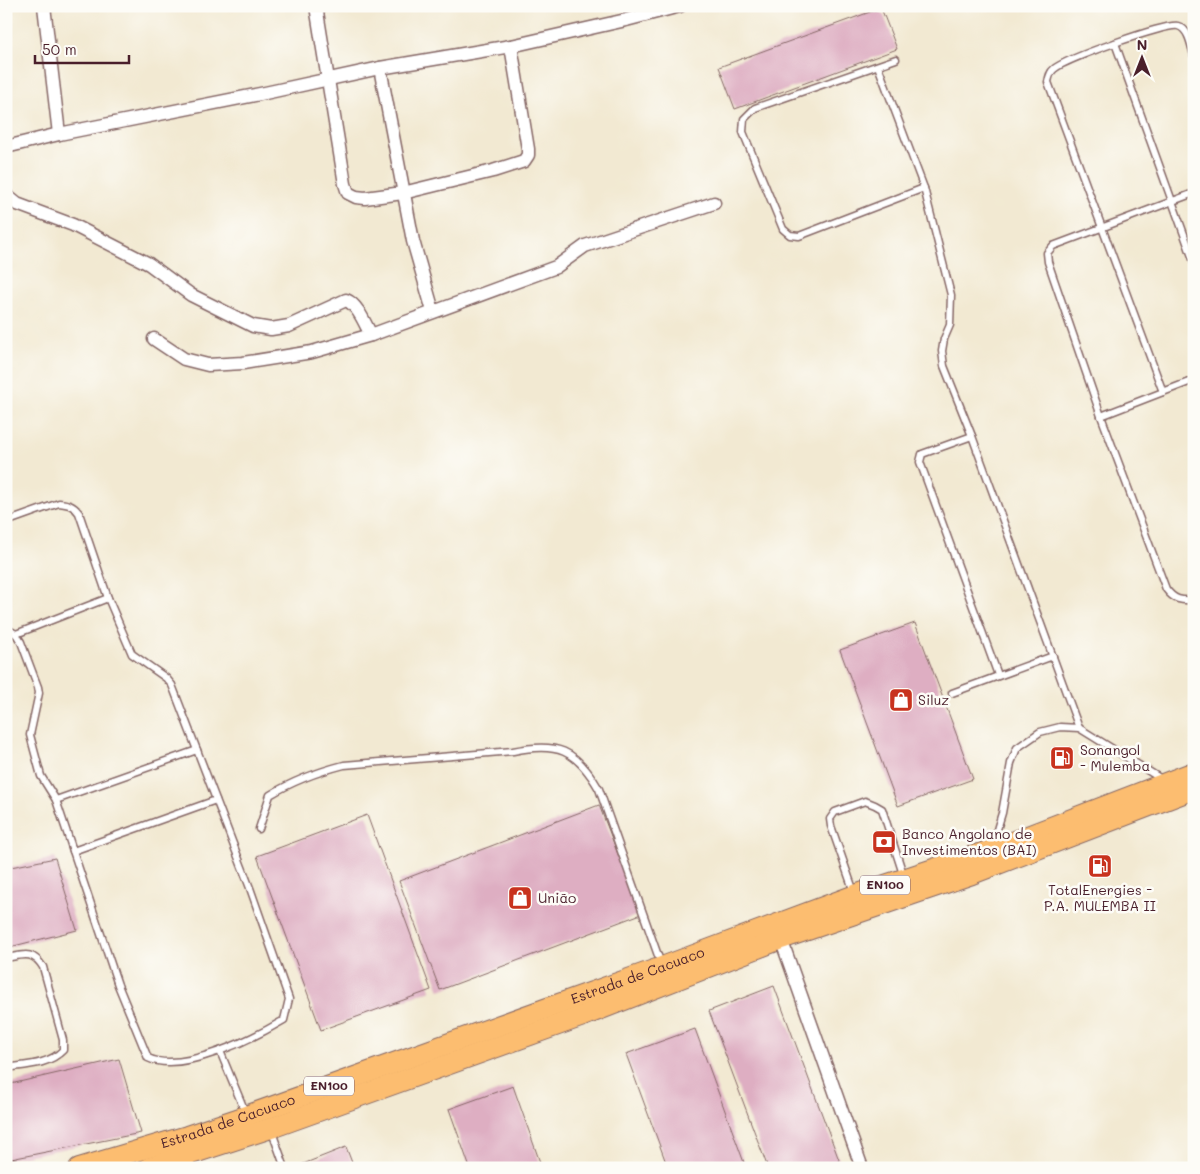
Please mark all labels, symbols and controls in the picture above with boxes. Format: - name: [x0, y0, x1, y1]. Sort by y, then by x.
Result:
- scale bar: [35, 32, 129, 64]
- north arrow: [1118, 32, 1168, 82]
- text: N: [1137, 35, 1147, 54]
- text: 50 m: [42, 39, 77, 59]
- shop icon: Siluz: [888, 687, 914, 713]
- place label: Siluz: [918, 690, 949, 709]
- place label: Sonangol - Mulemba: [1080, 740, 1150, 775]
- fuel station icon: Sonangol - Mulemba: [1049, 745, 1075, 771]
- place label: Banco Angolano de Investimentos (BAI): [902, 824, 1037, 859]
- bank icon: Banco Angolano de Investimentos (BAI): [871, 829, 897, 855]
- fuel station icon: TotalEnergies - P.A. MULEMBA II: [1087, 853, 1113, 879]
- road number: EN100: [860, 876, 910, 894]
- place label: TotalEnergies - P.A. MULEMBA II: [1044, 880, 1156, 915]
- shop icon: União: [507, 885, 533, 911]
- place label: União: [538, 888, 576, 907]
- street label: Estrada de Cacuaco: [568, 942, 707, 1008]
- road number: EN100: [304, 1076, 354, 1096]
- street label: Estrada de Cacuaco: [158, 1089, 298, 1152]

